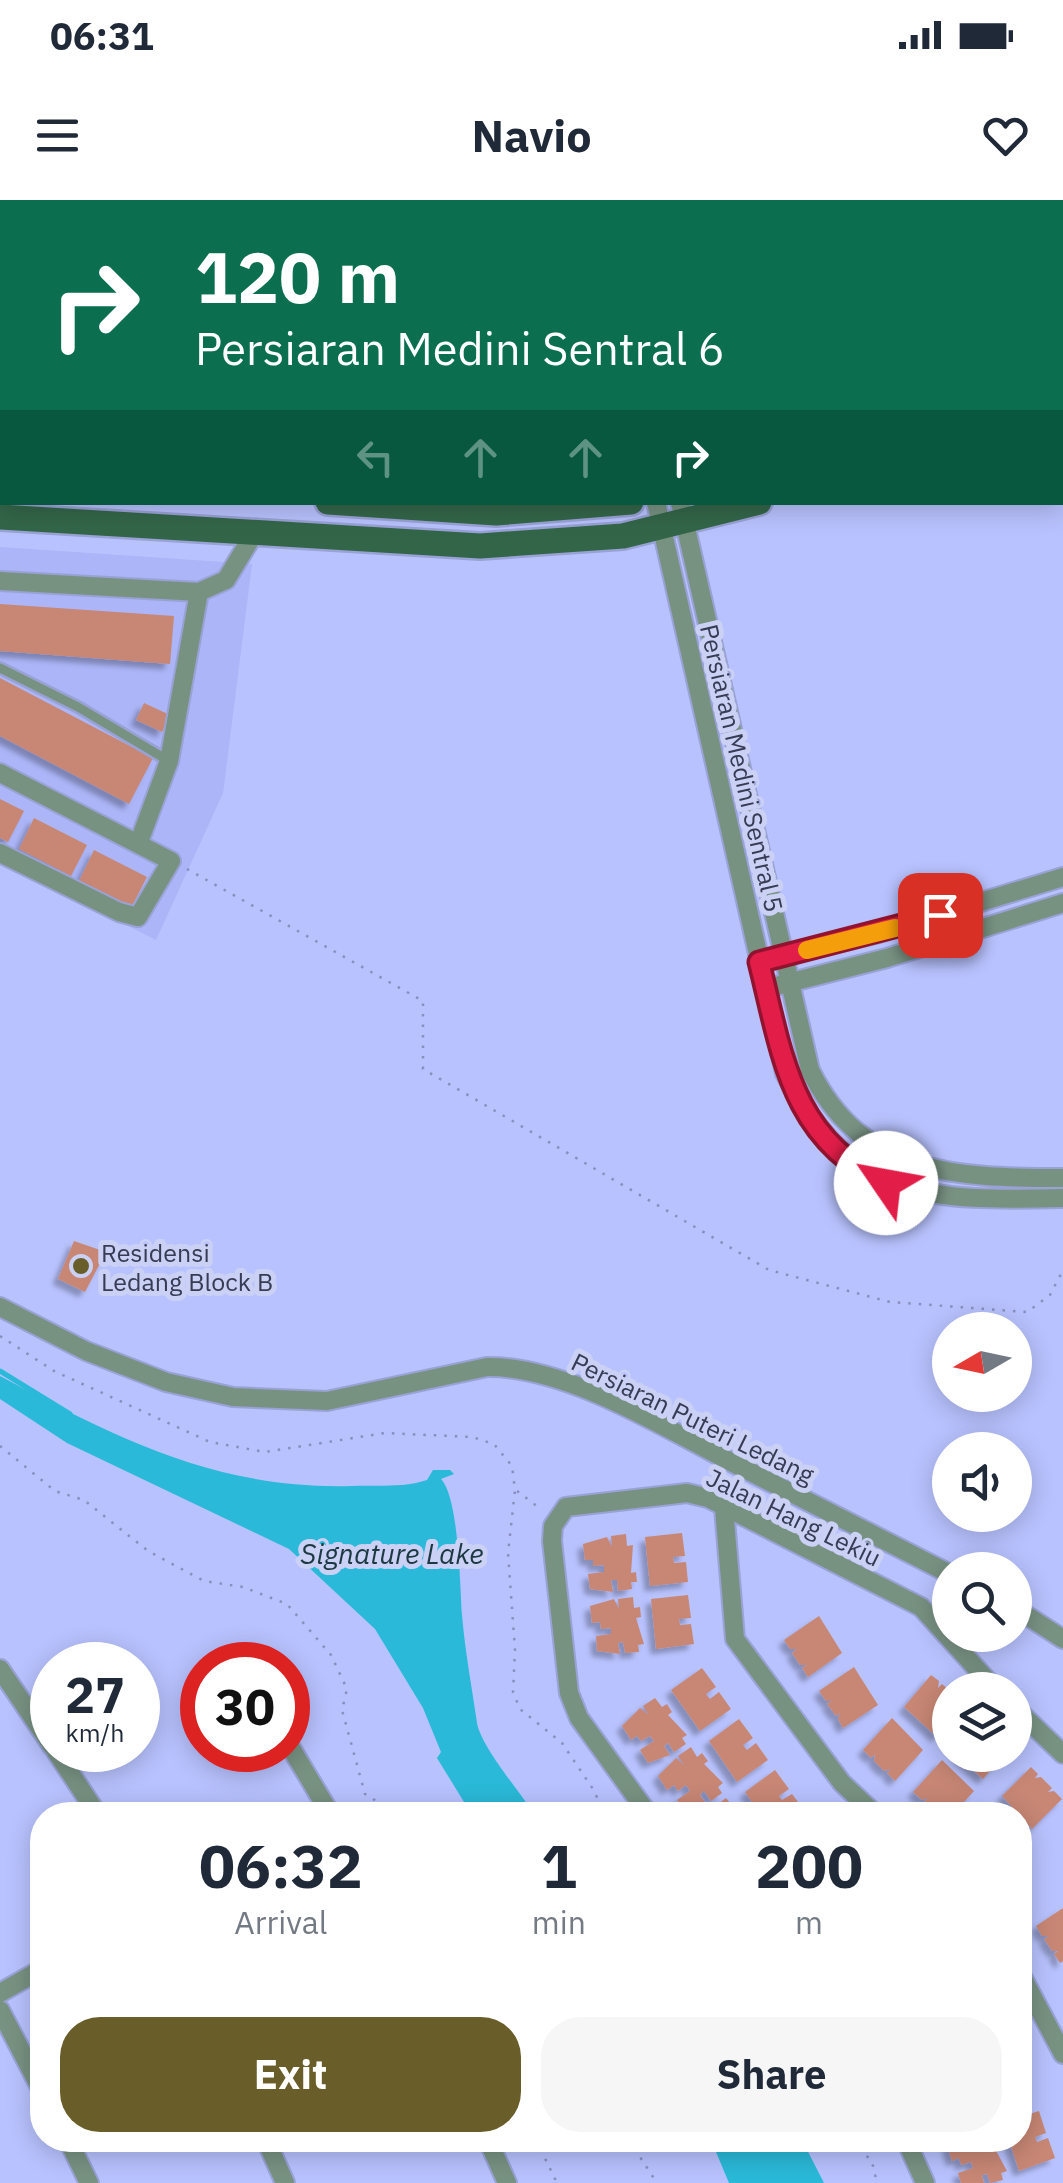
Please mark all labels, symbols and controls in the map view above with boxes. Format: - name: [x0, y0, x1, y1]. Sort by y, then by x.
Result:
- text: 06:31: [50, 11, 154, 60]
- text: Navio: [471, 106, 592, 164]
- icon: menu: [30, 108, 85, 163]
- icon: heart: [978, 108, 1033, 163]
- text: 120 m: [195, 231, 400, 322]
- icon: right: [30, 240, 160, 370]
- text: Persiaran Medini Sentral 6: [195, 319, 725, 377]
- icon: left: [348, 430, 403, 485]
- icon: ahead: [453, 430, 508, 485]
- icon: ahead: [558, 430, 613, 485]
- icon: right: [663, 430, 718, 485]
- street label: Persiaran Medini Sentral 5: [693, 621, 791, 915]
- pin: [898, 873, 983, 958]
- icon: arrive: [913, 888, 968, 943]
- position arrow: [834, 1131, 938, 1235]
- place label: Residensi Ledang Block B: [101, 1236, 273, 1298]
- marker: Residensi Ledang Block B: [70, 1255, 92, 1277]
- north arrow: [932, 1312, 1032, 1412]
- map controls: [932, 1312, 1032, 1772]
- street label: Persiaran Puteri Ledang: [566, 1345, 820, 1491]
- button: sound: [932, 1432, 1032, 1532]
- street label: Jalan Hang Lekiu: [701, 1460, 887, 1574]
- water label: Signature Lake: [300, 1535, 484, 1572]
- button: search: [932, 1552, 1032, 1652]
- speed limit sign: 30: [180, 1642, 310, 1772]
- text: 27: [65, 1662, 125, 1727]
- button: layers: [932, 1672, 1032, 1772]
- text: km/h: [66, 1716, 124, 1749]
- text: 06:32: [199, 1826, 363, 1905]
- text: 1: [541, 1826, 577, 1905]
- text: 200: [755, 1826, 863, 1905]
- text: Arrival: [234, 1901, 328, 1943]
- text: min: [532, 1901, 586, 1943]
- text: m: [795, 1901, 823, 1943]
- button: Exit: [60, 2017, 521, 2132]
- button: Share: [541, 2017, 1002, 2132]

